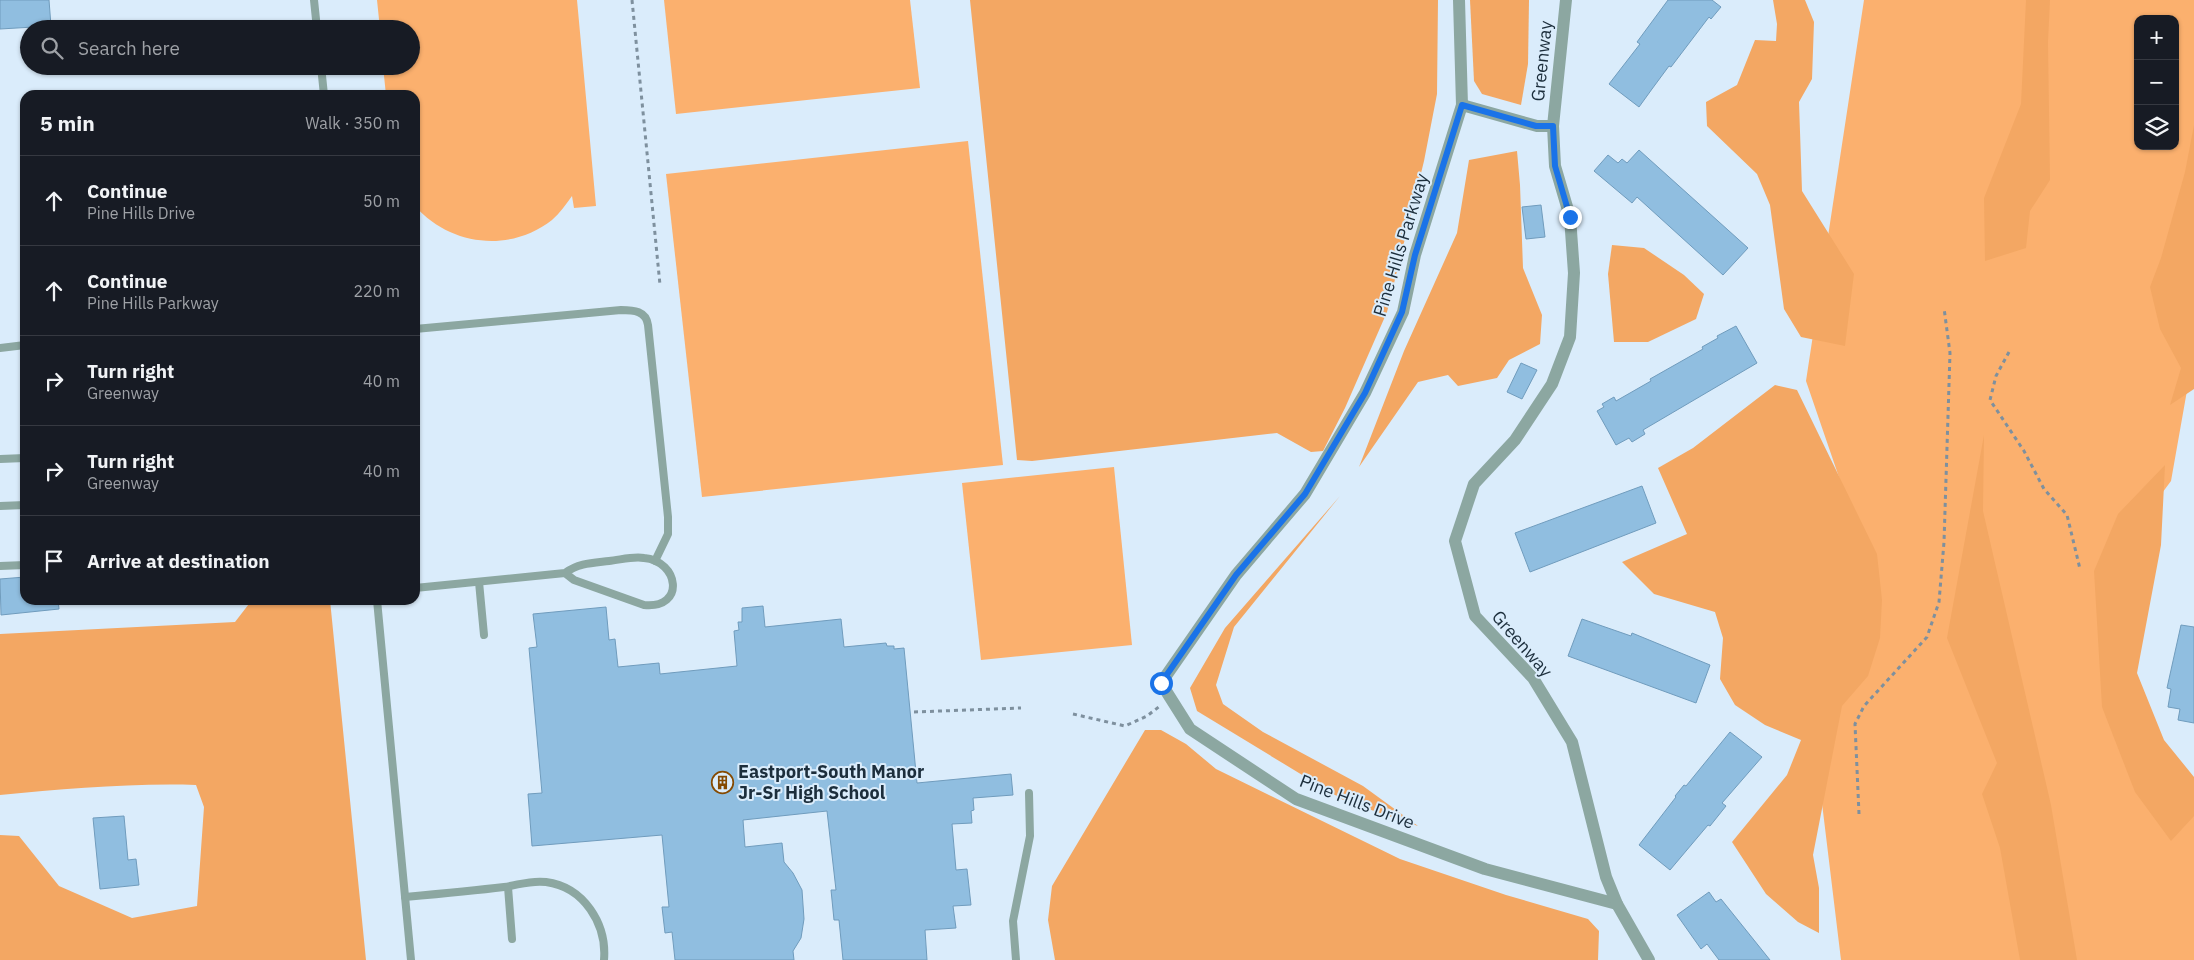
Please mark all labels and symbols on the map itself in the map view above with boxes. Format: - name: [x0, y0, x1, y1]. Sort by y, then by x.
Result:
- street label: Greenway: [1526, 19, 1557, 102]
- street label: Pine Hills Parkway: [1368, 171, 1433, 319]
- route end: [1559, 206, 1582, 229]
- street label: Greenway: [1487, 606, 1558, 682]
- route start: [1150, 672, 1173, 695]
- place label: Eastport-South Manor Jr-Sr High School: [738, 760, 924, 804]
- street label: Pine Hills Drive: [1296, 769, 1418, 834]
- building icon: Eastport-South Manor Jr-Sr High School: [710, 770, 734, 794]

